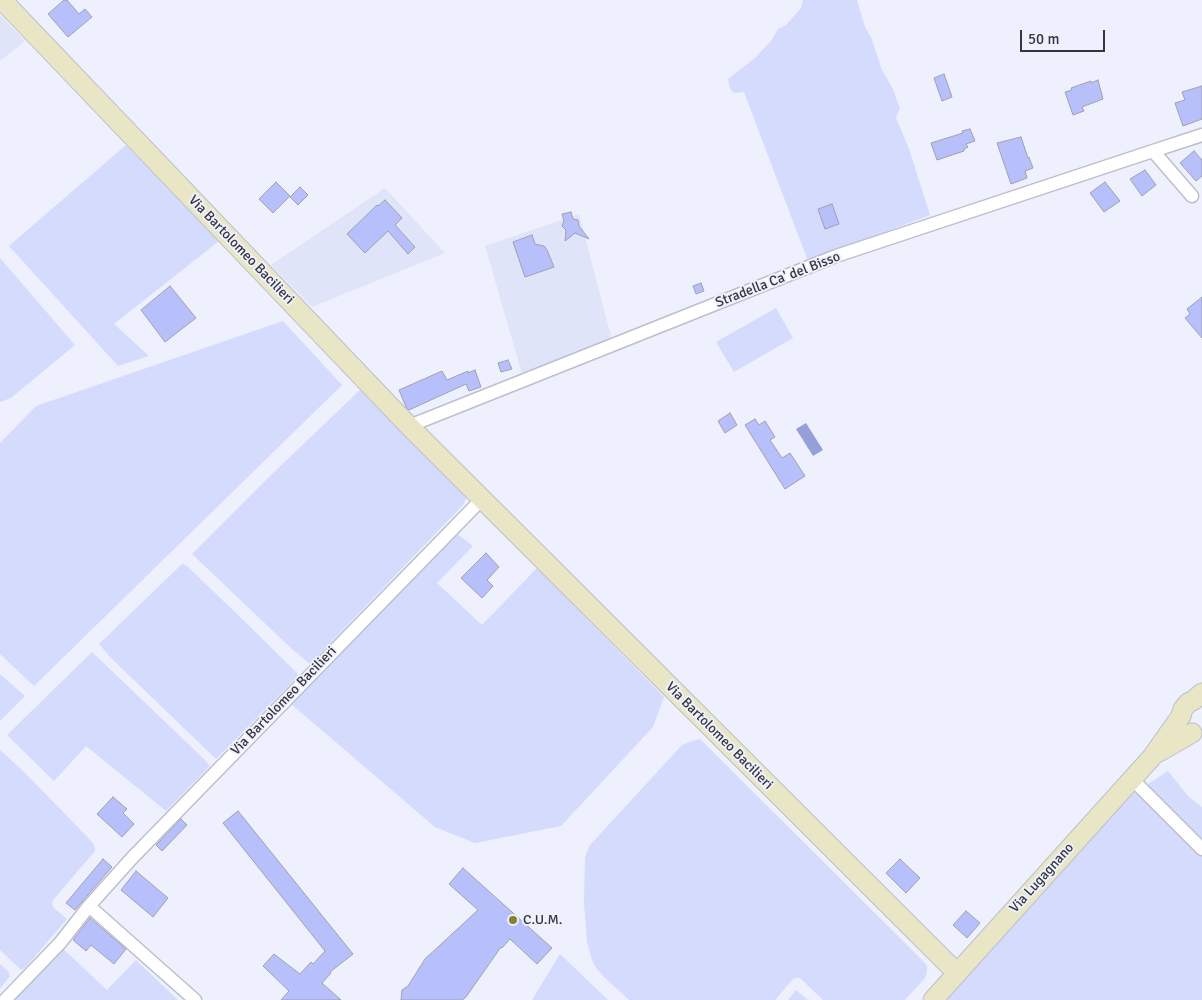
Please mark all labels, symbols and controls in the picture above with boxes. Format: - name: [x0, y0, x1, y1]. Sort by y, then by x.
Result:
- scale bar: [1022, 20, 1107, 52]
- text: 50 m: [1028, 30, 1059, 48]
- street label: Via Bartolomeo Bacilieri: [185, 192, 297, 308]
- street label: Stradella Ca' del Bisso: [713, 248, 843, 312]
- street label: Via Bartolomeo Bacilieri: [228, 643, 340, 759]
- street label: Via Bartolomeo Bacilieri: [662, 679, 776, 793]
- street label: Via Lugagnano: [1006, 840, 1078, 916]
- place label: C.U.M.: [523, 912, 562, 928]
- marker: C.U.M.: [507, 914, 519, 926]

